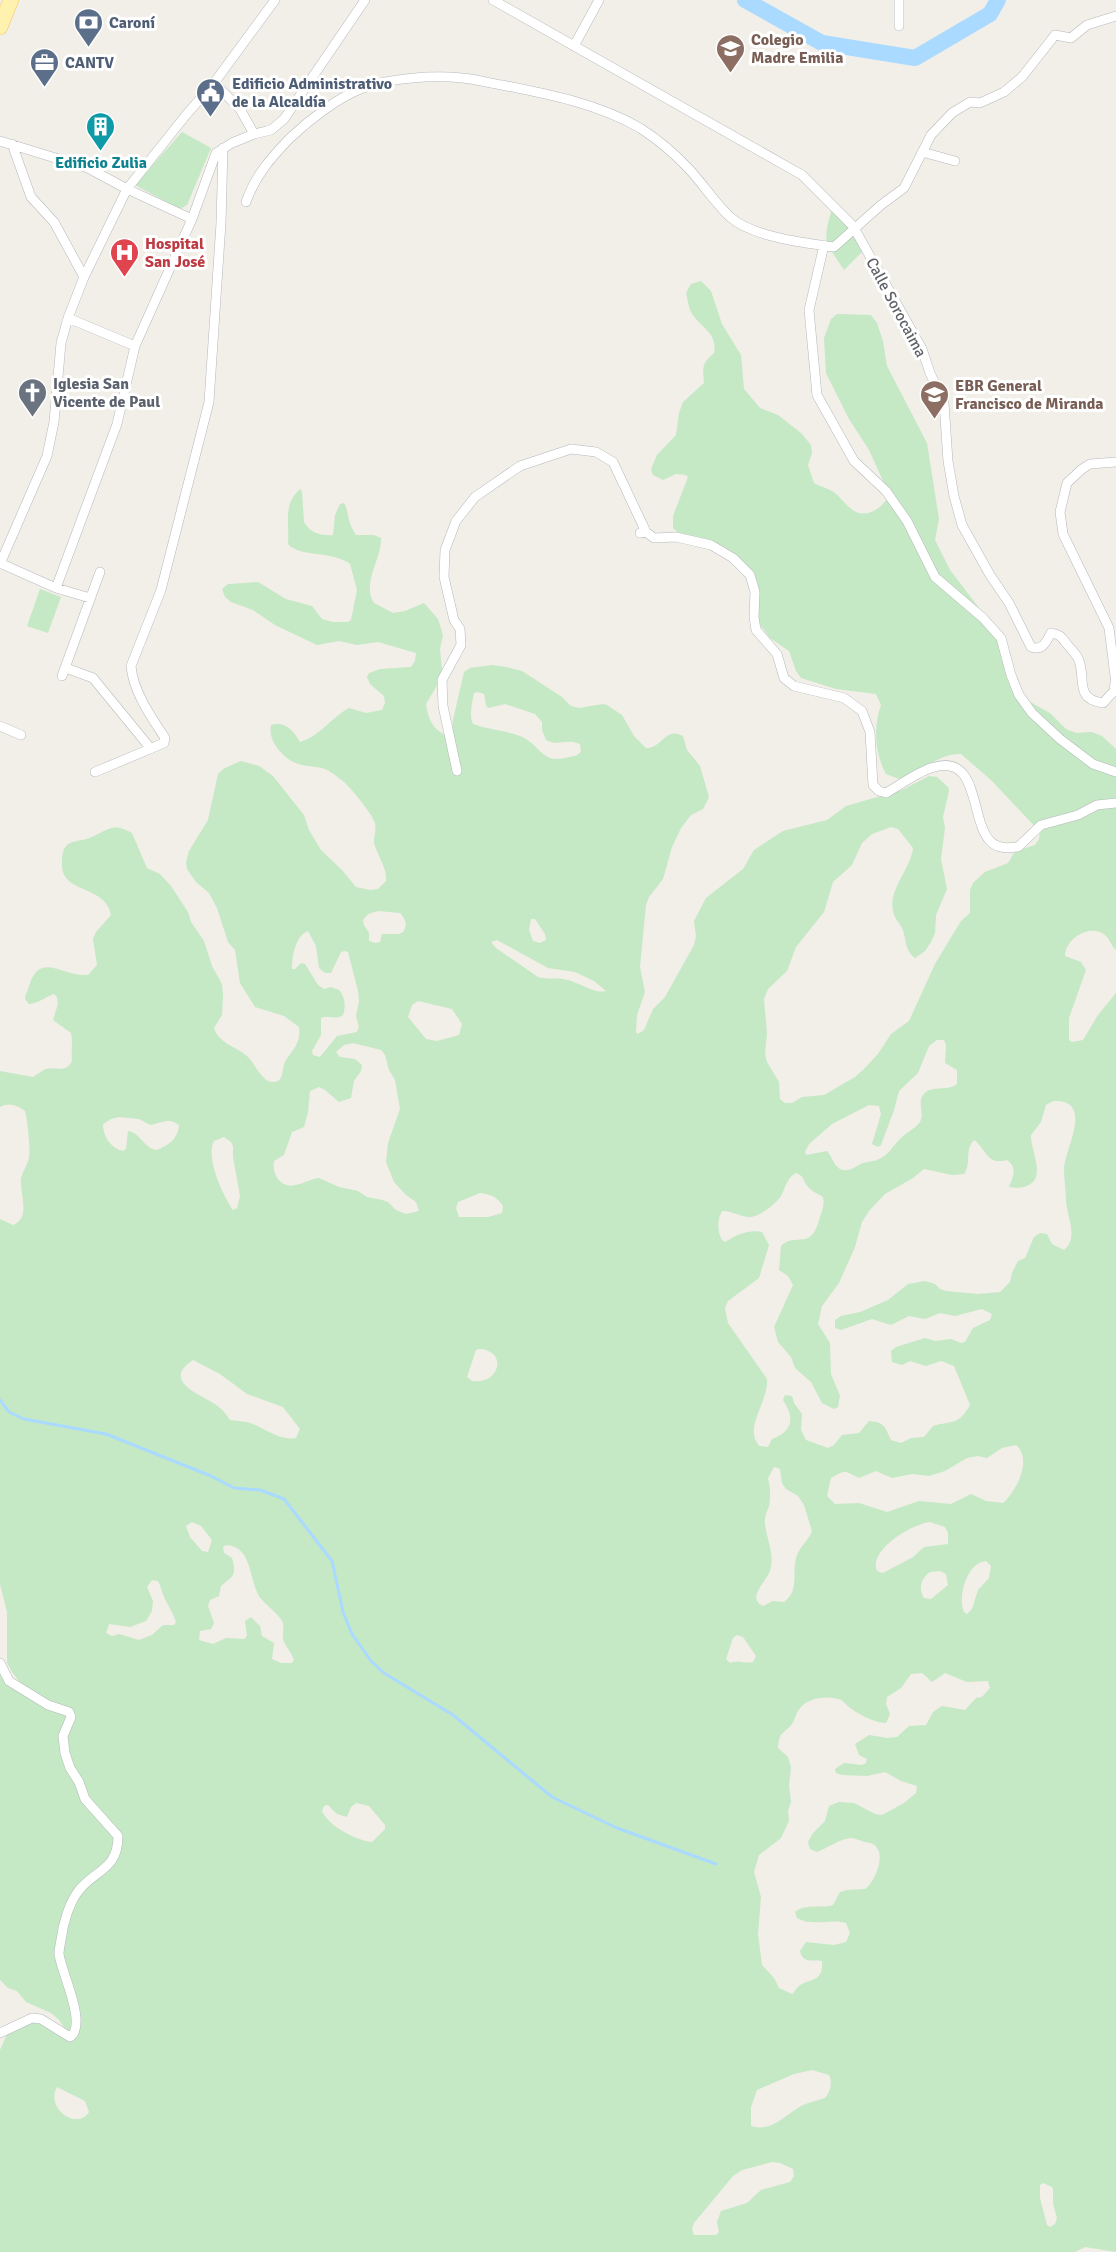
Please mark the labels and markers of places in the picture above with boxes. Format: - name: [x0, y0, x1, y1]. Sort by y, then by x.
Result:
- bank icon: Caroní: [72, 6, 104, 48]
- place label: Caroní: [109, 13, 155, 33]
- place label: Colegio Madre Emilia: [751, 30, 843, 68]
- school or university icon: Colegio Madre Emilia: [714, 32, 746, 74]
- office icon: CANTV: [28, 46, 60, 88]
- place label: CANTV: [65, 53, 114, 73]
- place label: Edificio Administrativo de la Alcaldía: [232, 74, 392, 112]
- public building icon: Edificio Administrativo de la Alcaldía: [195, 76, 227, 118]
- building icon: Edificio Zulia: [85, 110, 117, 152]
- place label: Edificio Zulia: [55, 153, 147, 173]
- place label: Hospital San José: [145, 234, 205, 272]
- hospital icon: Hospital San José: [108, 236, 140, 278]
- place label: Iglesia San Vicente de Paul: [53, 374, 160, 412]
- church icon: Iglesia San Vicente de Paul: [16, 376, 48, 418]
- place label: EBR General Francisco de Miranda: [955, 376, 1103, 414]
- school or university icon: EBR General Francisco de Miranda: [918, 378, 950, 420]

